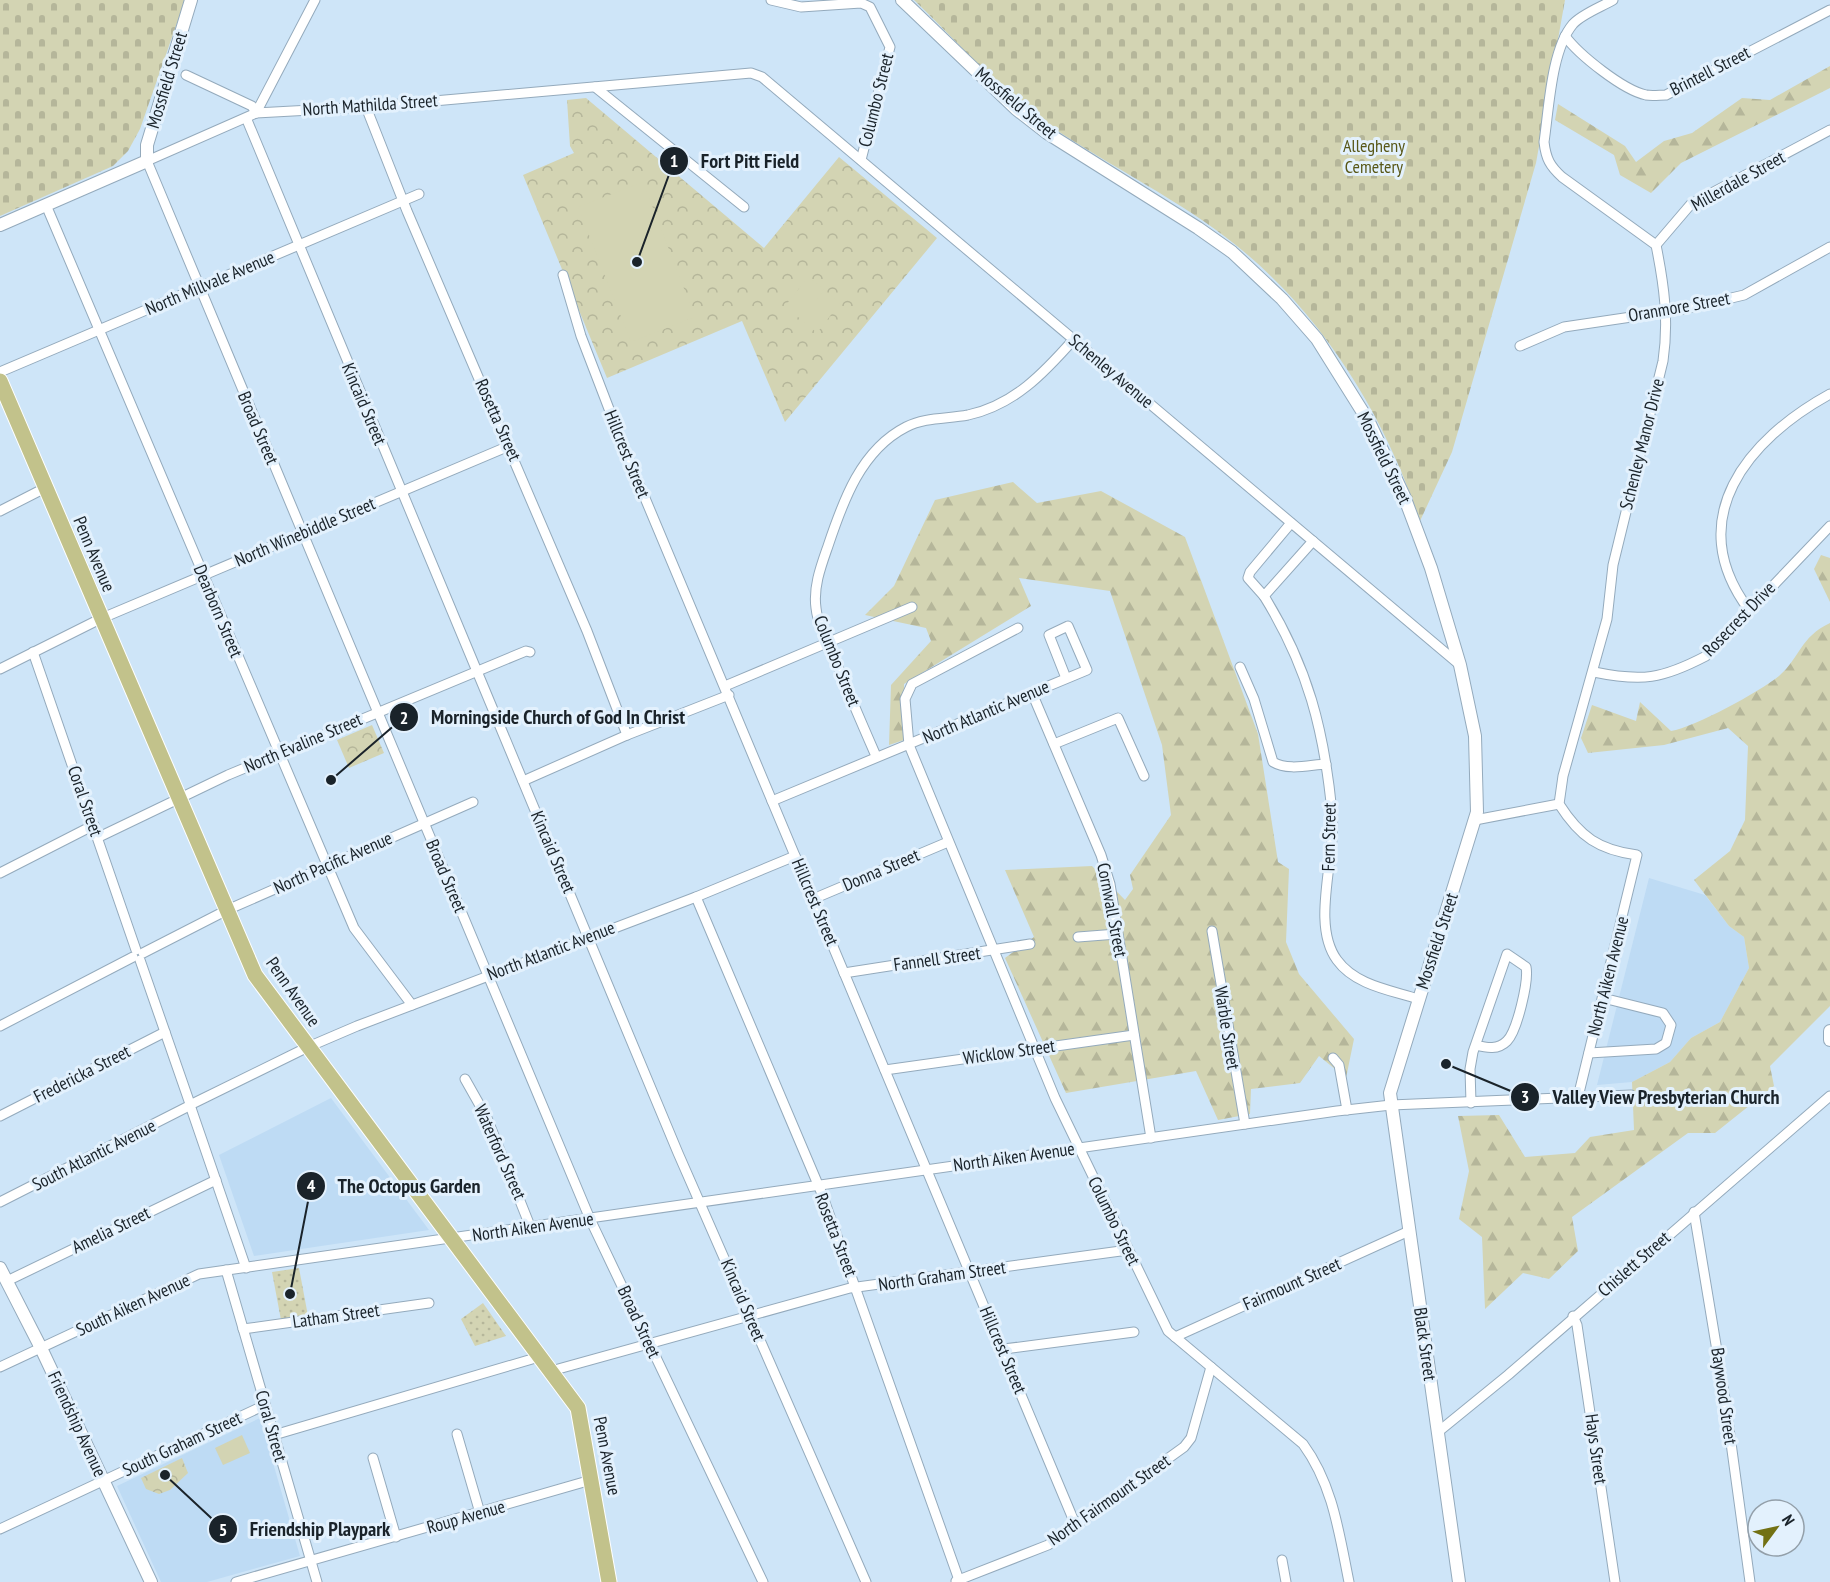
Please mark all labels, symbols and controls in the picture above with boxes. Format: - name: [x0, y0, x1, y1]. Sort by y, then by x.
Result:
- street label: Mossfield Street: [141, 29, 192, 131]
- street label: Brintell Street: [1666, 41, 1754, 101]
- street label: Columbo Street: [853, 51, 898, 149]
- street label: Mossfield Street: [971, 62, 1062, 144]
- street label: North Mathilda Street: [302, 88, 438, 121]
- park label: Allegheny Cemetery: [1343, 134, 1405, 178]
- callout: Fort Pitt Field: [659, 142, 812, 180]
- street label: Millerdale Street: [1687, 145, 1789, 216]
- text: Fort Pitt Field: [701, 148, 799, 174]
- text: 1: [670, 149, 678, 172]
- street label: North Millvale Avenue: [142, 245, 278, 320]
- street label: Oranmore Street: [1626, 286, 1732, 327]
- street label: Schenley Avenue: [1064, 328, 1158, 413]
- street label: Kincaid Street: [337, 359, 392, 448]
- street label: Rosetta Street: [470, 375, 527, 464]
- street label: Schenley Manor Drive: [1614, 376, 1669, 512]
- street label: Broad Street: [233, 388, 284, 468]
- street label: Hillcrest Street: [599, 406, 656, 501]
- street label: Mossfield Street: [1352, 408, 1417, 508]
- street label: North Winebiddle Street: [231, 492, 379, 572]
- street label: Penn Avenue: [68, 513, 121, 595]
- street label: Dearborn Street: [189, 561, 248, 661]
- street label: Rosecrest Drive: [1697, 576, 1780, 661]
- street label: Columbo Street: [809, 612, 866, 710]
- street label: North Atlantic Avenue: [919, 675, 1053, 749]
- callout: Morningside Church of God In Christ: [389, 698, 698, 736]
- text: Morningside Church of God In Christ: [431, 704, 685, 730]
- text: 2: [400, 706, 408, 729]
- street label: North Evaline Street: [240, 707, 365, 778]
- street label: Coral Street: [63, 763, 108, 839]
- street label: Fern Street: [1316, 802, 1341, 872]
- street label: Kincaid Street: [526, 807, 581, 896]
- street label: North Pacific Avenue: [270, 826, 396, 899]
- street label: Broad Street: [421, 836, 472, 916]
- street label: Donna Street: [839, 843, 923, 896]
- street label: Hillcrest Street: [787, 855, 844, 949]
- street label: Cornwall Street: [1092, 861, 1133, 959]
- street label: Mossfield Street: [1410, 890, 1463, 992]
- street label: North Aiken Avenue: [1582, 914, 1633, 1038]
- street label: North Atlantic Avenue: [484, 916, 618, 986]
- street label: Fannell Street: [892, 941, 982, 976]
- street label: Penn Avenue: [261, 952, 326, 1031]
- street label: Warble Street: [1210, 985, 1245, 1071]
- street label: Wicklow Street: [961, 1034, 1056, 1069]
- street label: Fredericka Street: [30, 1039, 134, 1108]
- callout: Valley View Presbyterian Church: [1510, 1078, 1792, 1116]
- text: Valley View Presbyterian Church: [1552, 1084, 1779, 1110]
- text: 3: [1521, 1085, 1529, 1108]
- street label: Waterford Street: [469, 1101, 532, 1203]
- street label: South Atlantic Avenue: [28, 1113, 159, 1196]
- street label: North Aiken Avenue: [952, 1137, 1076, 1176]
- callout: The Octopus Garden: [296, 1167, 493, 1205]
- text: The Octopus Garden: [338, 1173, 481, 1199]
- street label: Columbo Street: [1083, 1173, 1146, 1269]
- text: 4: [307, 1174, 316, 1197]
- street label: Rosetta Street: [810, 1190, 863, 1280]
- street label: Amelia Street: [68, 1201, 154, 1258]
- street label: North Aiken Avenue: [471, 1207, 595, 1246]
- street label: Chislett Street: [1593, 1226, 1675, 1301]
- street label: Fairmount Street: [1239, 1252, 1344, 1315]
- street label: Kincaid Street: [716, 1255, 771, 1344]
- street label: North Graham Street: [877, 1255, 1007, 1296]
- street label: South Aiken Avenue: [72, 1268, 193, 1341]
- street label: Broad Street: [613, 1282, 666, 1362]
- street label: Latham Street: [291, 1298, 381, 1333]
- street label: Hillcrest Street: [975, 1303, 1032, 1397]
- street label: Black Street: [1409, 1306, 1442, 1382]
- street label: Baywood Street: [1706, 1346, 1743, 1446]
- street label: Friendship Avenue: [43, 1367, 112, 1480]
- street label: Coral Street: [250, 1388, 293, 1464]
- street label: South Graham Street: [119, 1406, 245, 1481]
- street label: Hays Street: [1580, 1412, 1613, 1486]
- street label: Penn Avenue: [589, 1415, 626, 1497]
- street label: North Fairmount Street: [1043, 1449, 1174, 1550]
- street label: Roup Avenue: [424, 1494, 508, 1539]
- north arrow: [1746, 1498, 1806, 1558]
- callout: Friendship Playpark: [208, 1510, 403, 1548]
- text: N: [1778, 1511, 1799, 1529]
- text: Friendship Playpark: [250, 1516, 391, 1542]
- text: 5: [219, 1518, 227, 1541]

